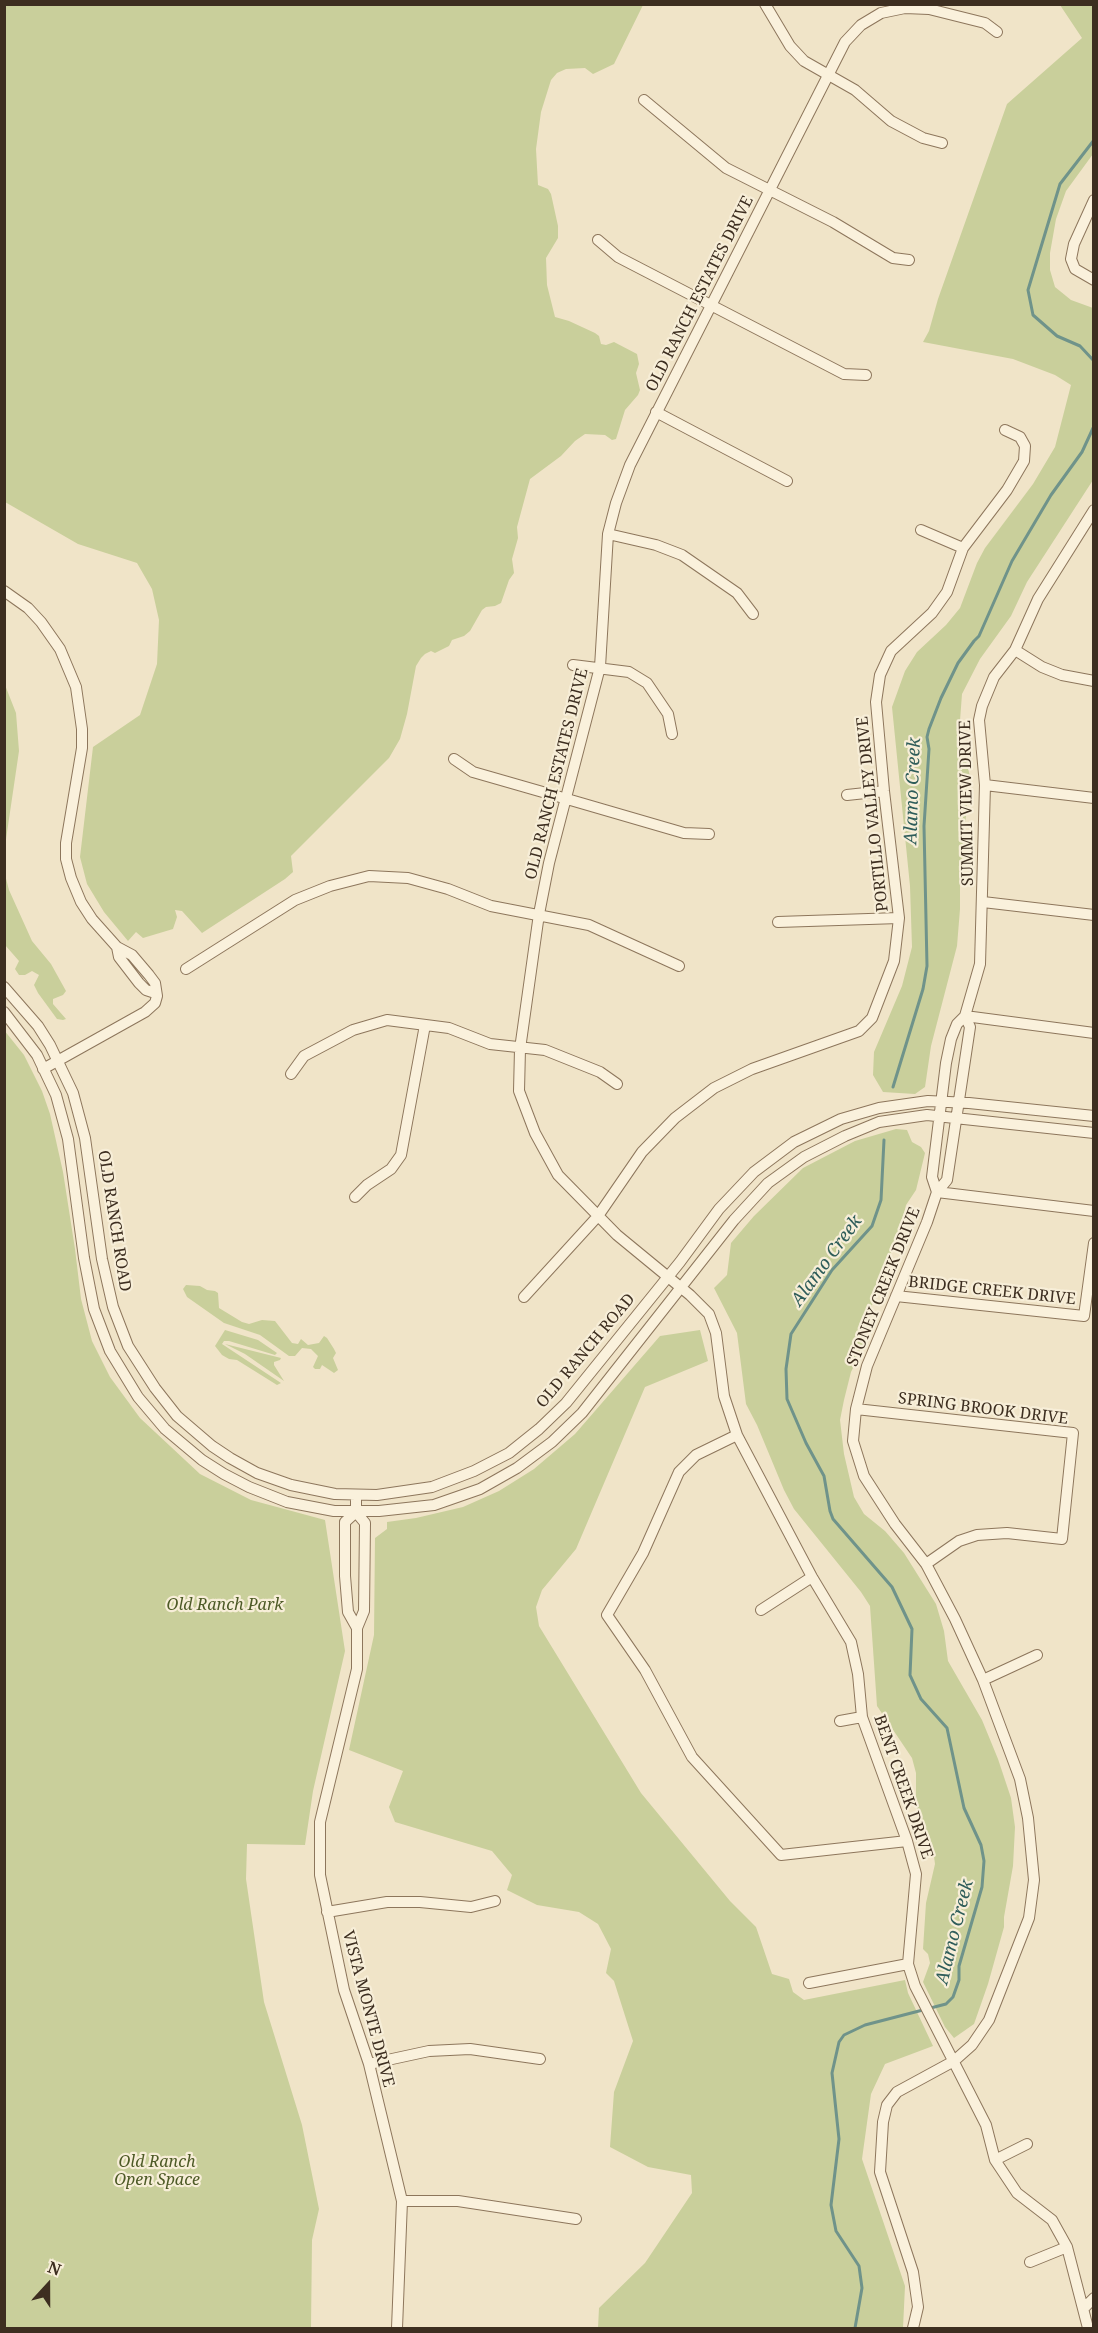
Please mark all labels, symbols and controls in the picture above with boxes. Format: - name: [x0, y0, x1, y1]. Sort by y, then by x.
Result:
- street label: OLD RANCH ESTATES DRIVE: [642, 193, 758, 395]
- street label: OLD RANCH ESTATES DRIVE: [521, 666, 593, 882]
- street label: PORTILLO VALLEY DRIVE: [853, 715, 893, 913]
- street label: SUMMIT VIEW DRIVE: [956, 720, 978, 886]
- water label: Alamo Creek: [900, 737, 926, 845]
- street label: OLD RANCH ROAD: [93, 1149, 135, 1293]
- street label: STONEY CREEK DRIVE: [843, 1205, 925, 1369]
- water label: Alamo Creek: [787, 1211, 867, 1311]
- street label: BRIDGE CREEK DRIVE: [907, 1273, 1077, 1309]
- street label: OLD RANCH ROAD: [533, 1290, 639, 1412]
- street label: SPRING BROOK DRIVE: [897, 1389, 1069, 1429]
- park label: Old Ranch Park: [167, 1595, 283, 1615]
- street label: BENT CREEK DRIVE: [869, 1712, 937, 1862]
- water label: Alamo Creek: [932, 1877, 978, 1987]
- street label: VISTA MONTE DRIVE: [338, 1929, 398, 2089]
- park label: Old Ranch Open Space: [114, 2152, 200, 2190]
- north arrow: [18, 2255, 78, 2315]
- text: N: [45, 2256, 64, 2281]

